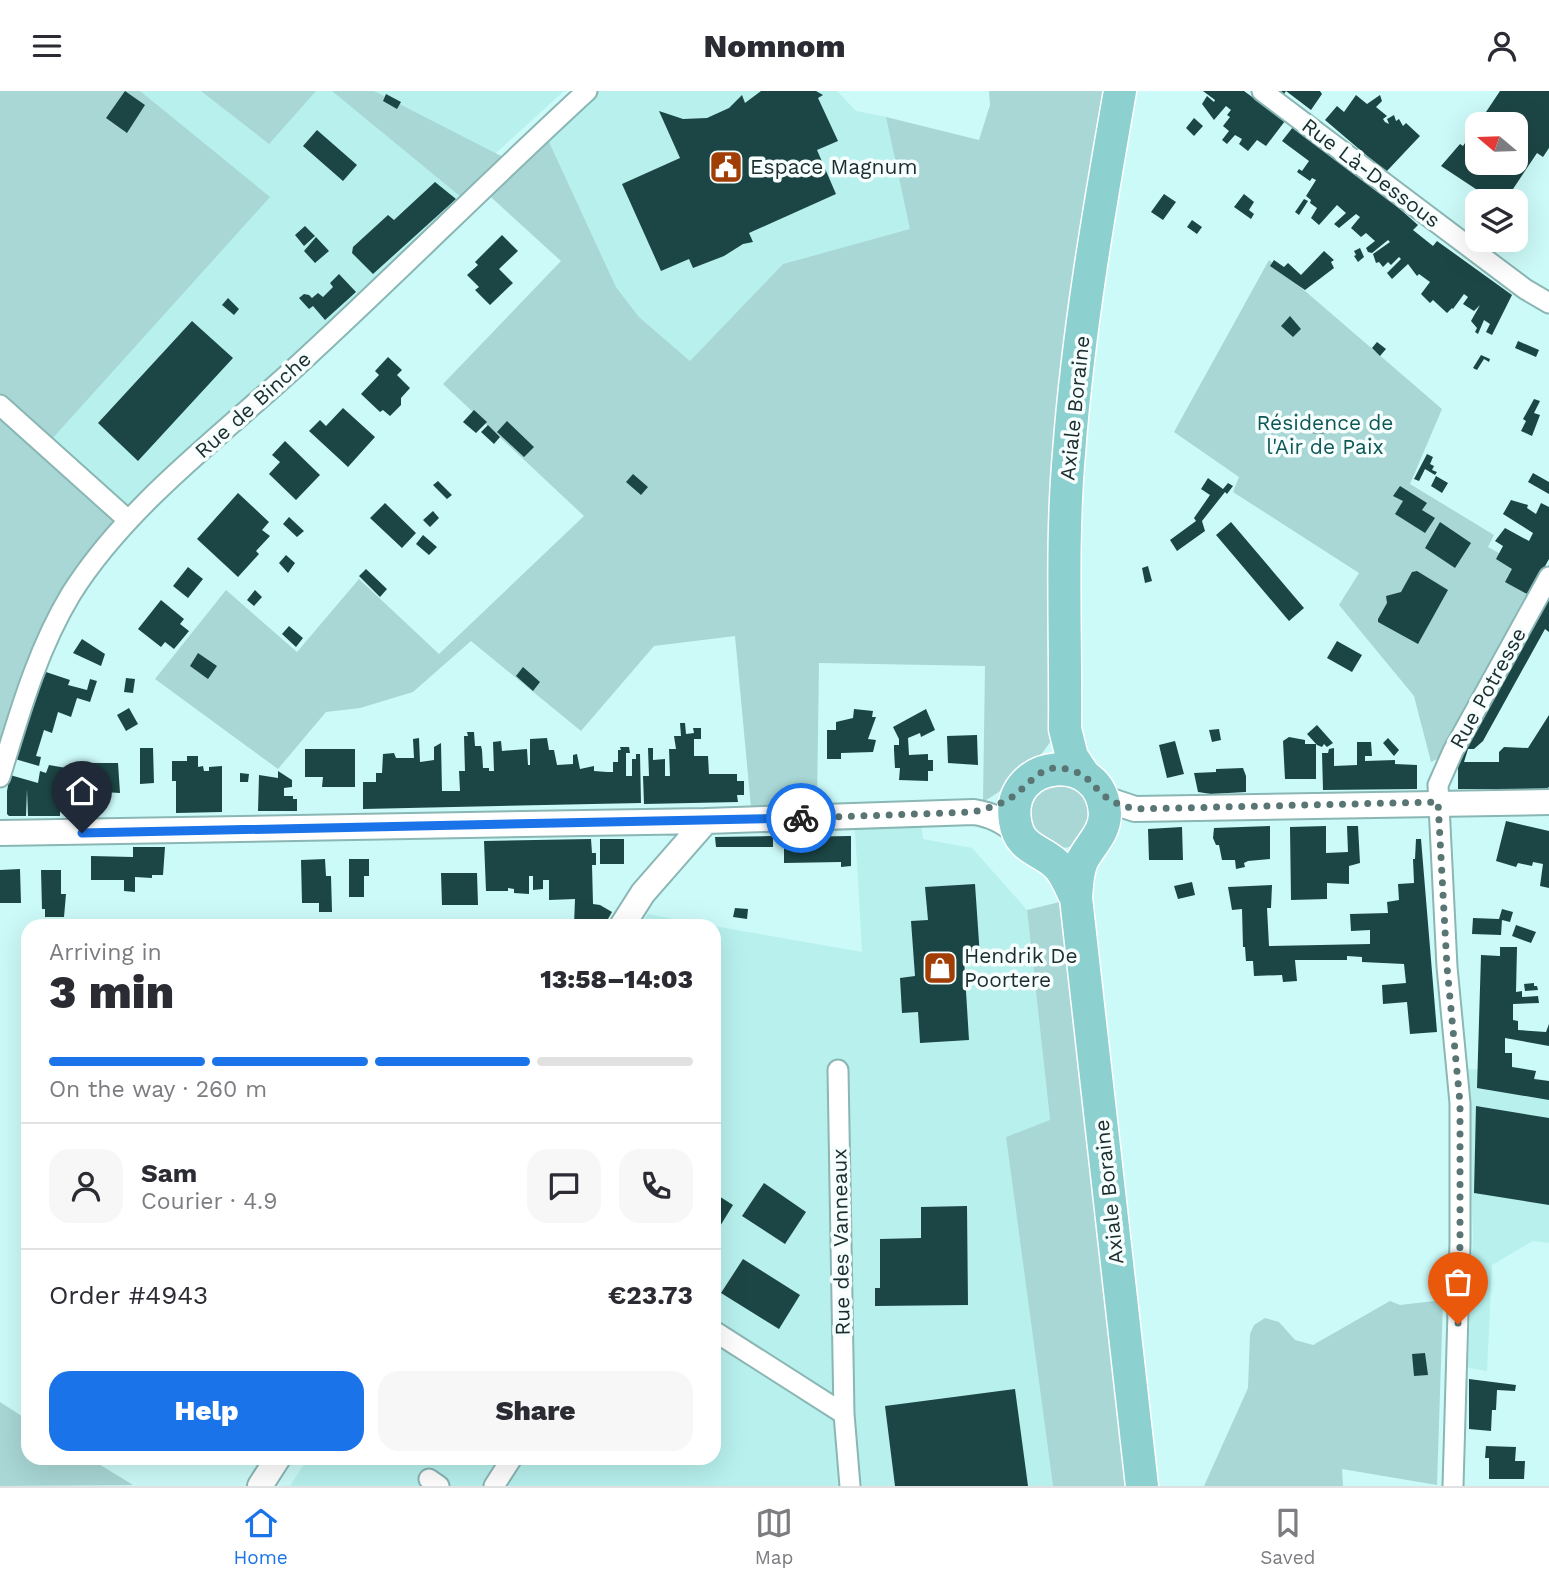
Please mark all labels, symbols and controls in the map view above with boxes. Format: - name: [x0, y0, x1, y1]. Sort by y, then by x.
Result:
- icon: menu: [28, 27, 66, 65]
- text: Nomnom: [704, 27, 845, 65]
- icon: person: [1483, 27, 1521, 65]
- street label: Rue Là-Dessous: [1297, 112, 1445, 233]
- north arrow: [1465, 112, 1528, 175]
- map controls: [1465, 112, 1528, 252]
- public building icon: Espace Magnum: [707, 148, 745, 186]
- place label: Espace Magnum: [750, 154, 917, 179]
- button: layers: [1465, 189, 1528, 252]
- street label: Axiale Boraine: [1054, 334, 1095, 482]
- street label: Rue de Binche: [189, 346, 316, 463]
- park label: Résidence de l'Air de Paix: [1257, 410, 1393, 459]
- street label: Rue Potresse: [1444, 623, 1531, 753]
- pin: [52, 761, 112, 833]
- icon: home: [63, 772, 101, 810]
- courier: [766, 783, 836, 853]
- icon: bike: [782, 799, 820, 837]
- text: Arriving in: [49, 939, 162, 966]
- place label: Hendrik De Poortere: [964, 943, 1078, 992]
- shop icon: Hendrik De Poortere: [921, 949, 959, 987]
- text: 13:58–14:03: [540, 964, 693, 994]
- text: 3 min: [49, 965, 174, 1019]
- text: On the way · 260 m: [49, 1076, 267, 1103]
- street label: Axiale Boraine: [1088, 1118, 1129, 1266]
- street label: Rue des Vanneaux: [826, 1148, 855, 1336]
- button: person: [49, 1149, 123, 1223]
- button: chat: [527, 1149, 601, 1223]
- button: phone: [619, 1149, 693, 1223]
- text: Sam: [141, 1158, 197, 1188]
- text: Courier · 4.9: [141, 1188, 277, 1215]
- pin: [1428, 1252, 1488, 1324]
- icon: bag: [1439, 1263, 1477, 1301]
- text: Order #4943: [49, 1280, 208, 1310]
- text: €23.73: [608, 1280, 693, 1310]
- button: Help: [49, 1371, 364, 1451]
- button: Share: [378, 1371, 693, 1451]
- tab: Home: [233, 1504, 288, 1569]
- tab: Map: [755, 1504, 793, 1569]
- tab: Saved: [1260, 1504, 1316, 1569]

